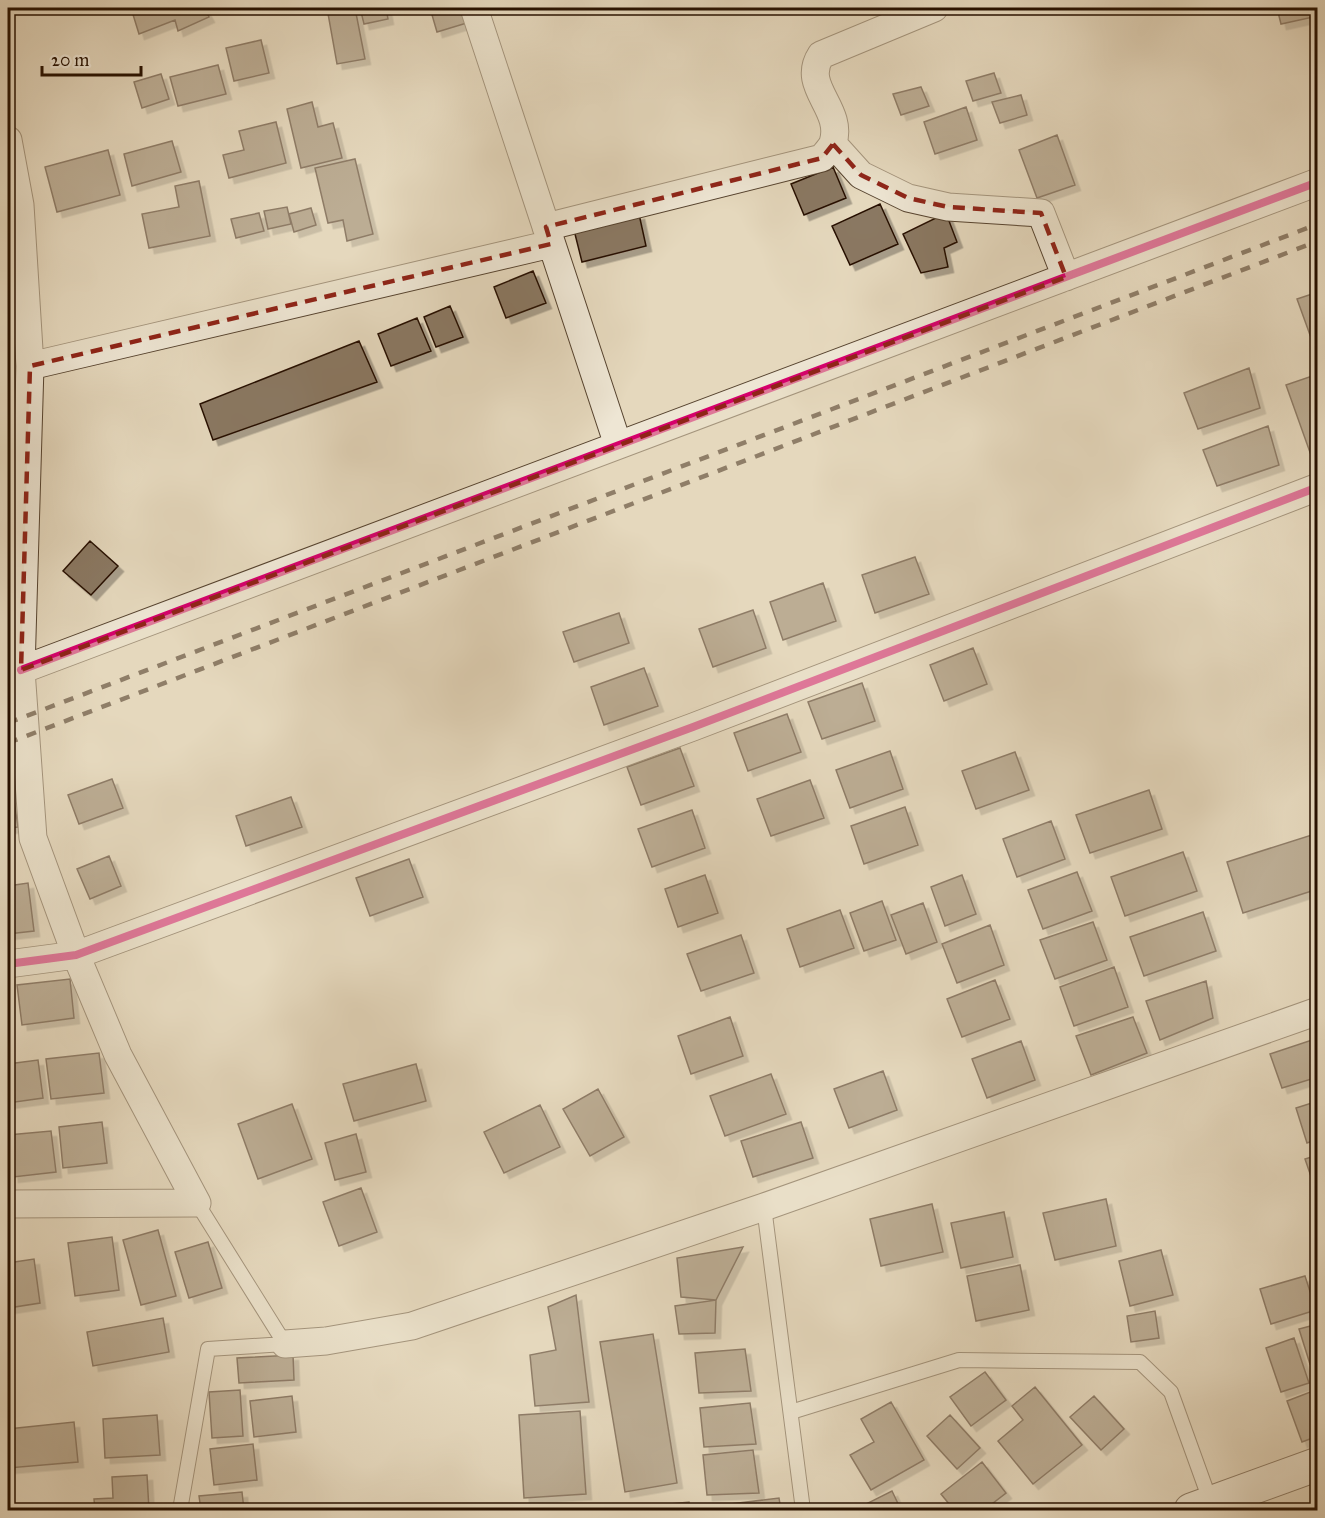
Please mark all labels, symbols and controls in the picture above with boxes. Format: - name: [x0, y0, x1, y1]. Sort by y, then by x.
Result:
- scale bar: [42, 39, 141, 77]
- text: 20 m: [51, 49, 89, 71]

